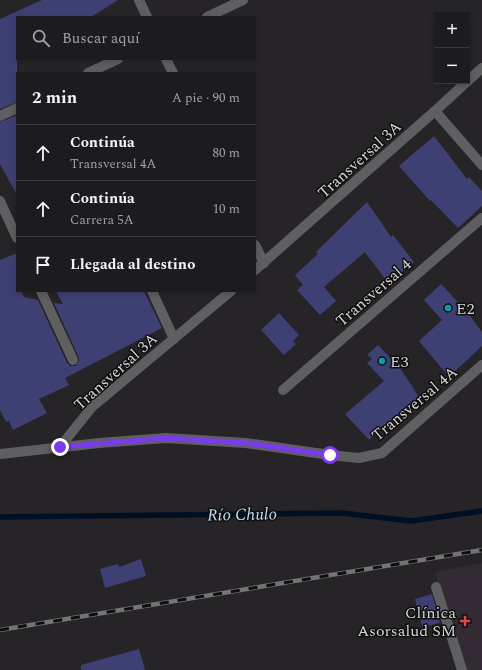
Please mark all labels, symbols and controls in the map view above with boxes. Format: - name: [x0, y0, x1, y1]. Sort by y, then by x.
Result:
- map controls: [434, 12, 470, 84]
- button: +: [434, 12, 470, 48]
- search box: [16, 16, 256, 60]
- icon: search: [30, 27, 52, 49]
- text: Buscar aquí: [62, 27, 140, 50]
- button: −: [434, 48, 470, 84]
- text: 2 min: [32, 85, 77, 111]
- text: A pie · 90 m: [172, 88, 240, 108]
- street label: Transversal 3A: [312, 115, 407, 204]
- text: Continúa: [70, 131, 135, 154]
- icon: ahead: [32, 142, 54, 164]
- text: 80 m: [213, 143, 240, 163]
- text: Transversal 4A: [70, 154, 156, 174]
- text: Continúa: [70, 187, 135, 210]
- icon: ahead: [32, 198, 54, 220]
- text: 10 m: [213, 199, 240, 219]
- text: Carrera 5A: [70, 210, 134, 230]
- text: Llegada al destino: [70, 253, 195, 276]
- street label: Transversal 4: [330, 253, 417, 333]
- icon: arrive: [32, 254, 54, 276]
- place label: E2: [456, 297, 474, 321]
- marker: E2: [443, 303, 453, 313]
- street label: Transversal 3A: [68, 327, 163, 416]
- place label: E3: [390, 350, 408, 374]
- marker: E3: [377, 356, 387, 366]
- street label: Transversal 4A: [366, 361, 463, 447]
- route end: [51, 438, 69, 456]
- route start: [321, 446, 339, 464]
- water label: Río Chulo: [207, 501, 277, 529]
- place label: Clínica Asorsalud SM: [357, 601, 456, 643]
- marker: Clínica Asorsalud SM: [459, 615, 471, 627]

